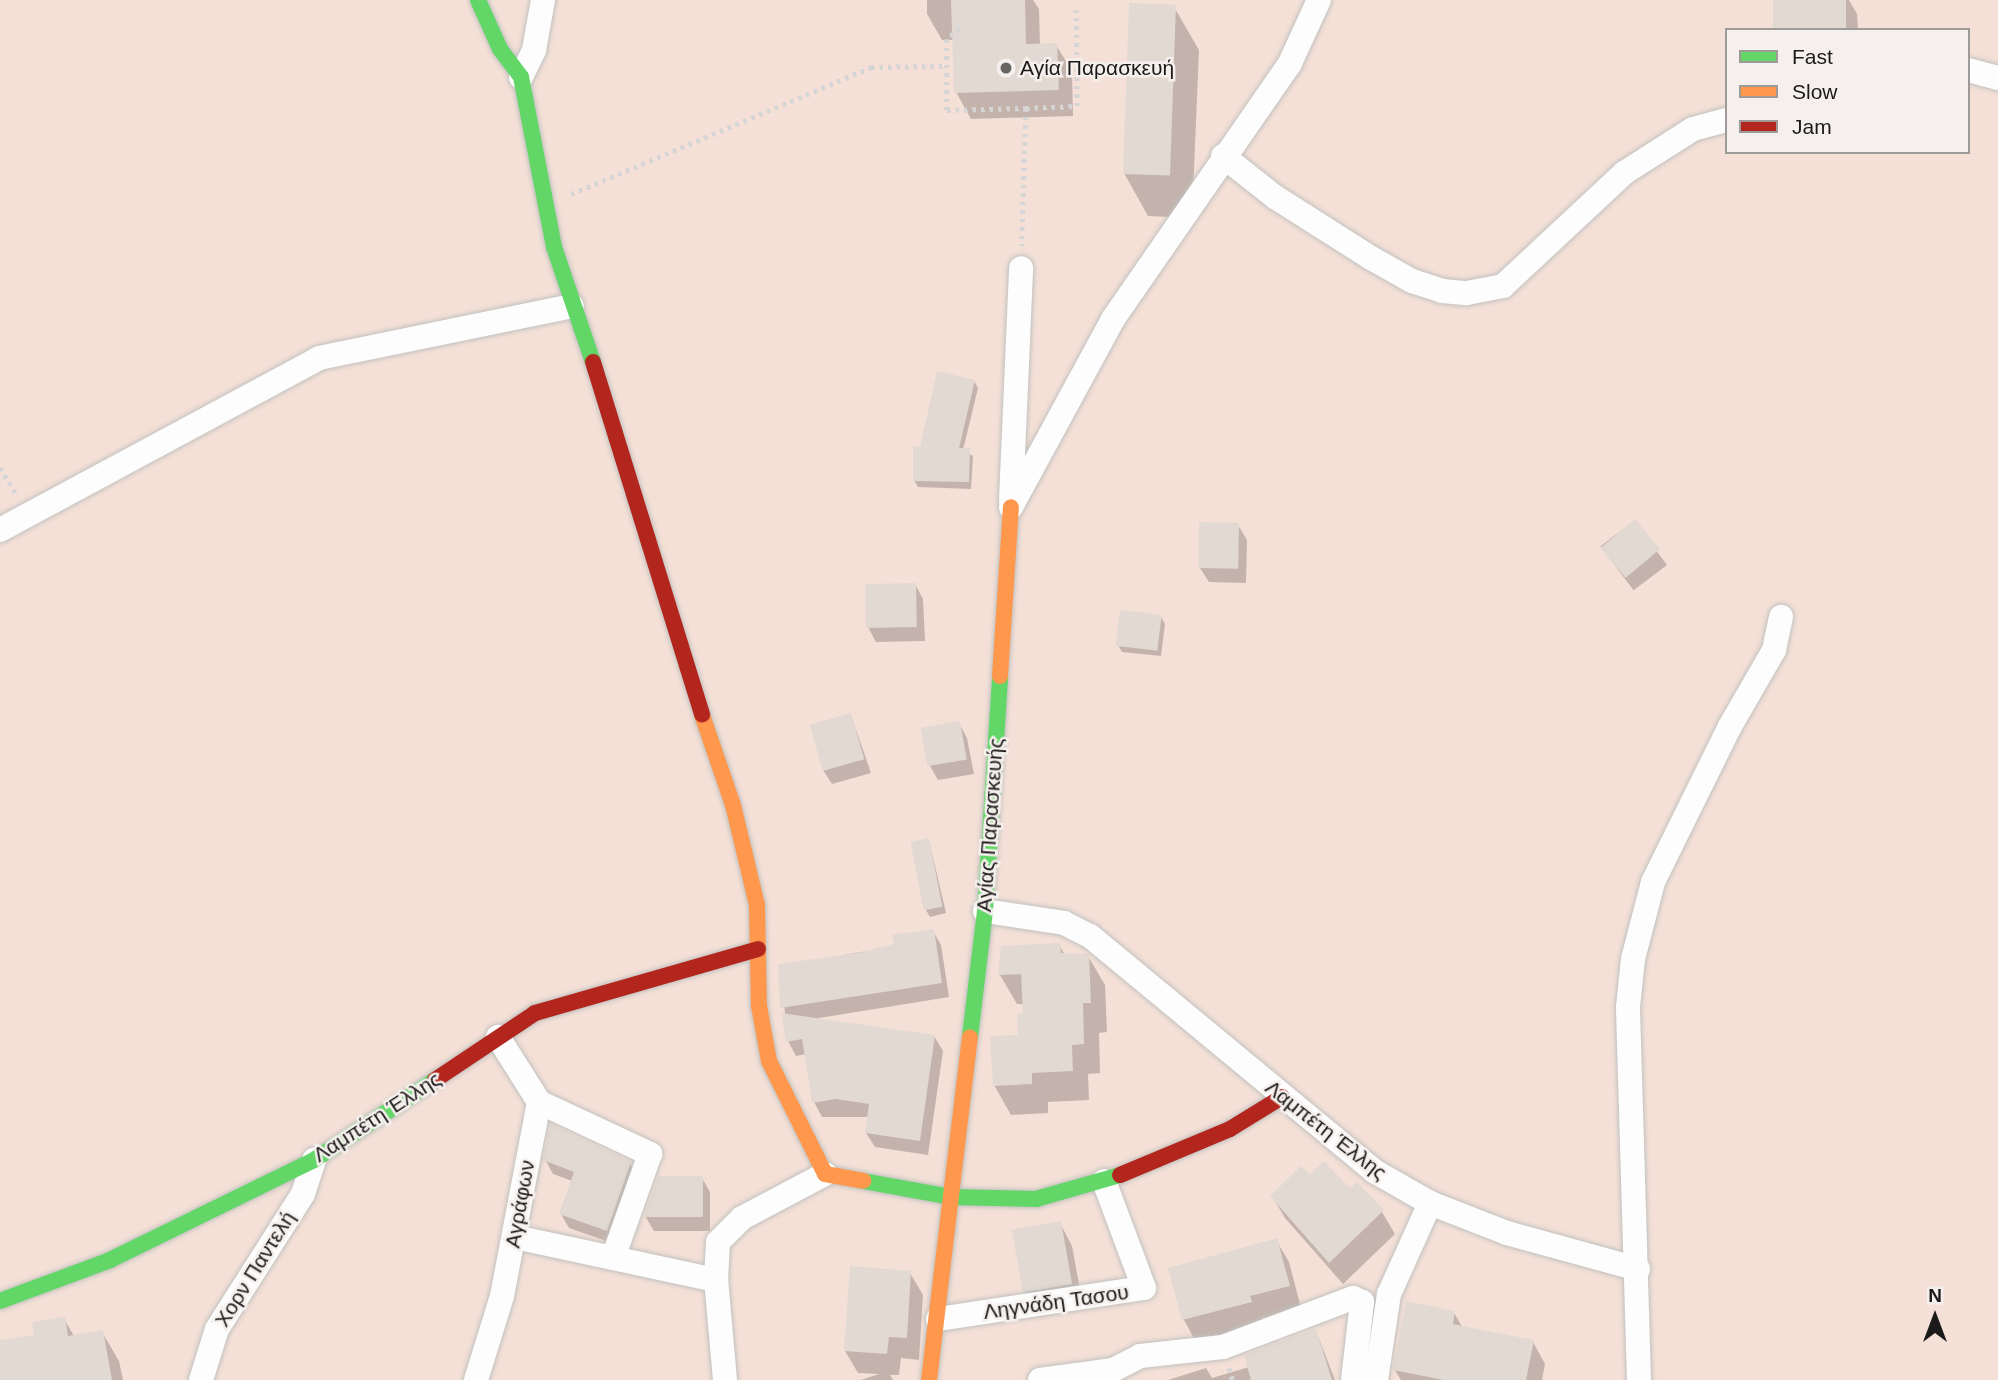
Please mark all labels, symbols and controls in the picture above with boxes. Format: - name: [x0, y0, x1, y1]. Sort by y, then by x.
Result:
- legend: [1725, 28, 1970, 154]
- text: Fast: [1792, 45, 1833, 68]
- place label: Αγία Παρασκευή: [1020, 55, 1174, 81]
- marker: Αγία Παρασκευή: [998, 60, 1014, 76]
- text: Slow: [1792, 80, 1838, 103]
- text: Jam: [1792, 115, 1832, 138]
- street label: Αγίας Παρασκευής: [971, 737, 1009, 913]
- street label: Λαμπέτη Έλλης: [308, 1066, 446, 1168]
- street label: Λαμπέτη Έλλης: [1260, 1075, 1392, 1185]
- street label: Αγράφων: [500, 1158, 540, 1250]
- street label: Χορν Παντελή: [209, 1207, 301, 1331]
- street label: Ληγνάδη Τασου: [982, 1279, 1130, 1325]
- north arrow: [1900, 1282, 1970, 1352]
- text: N: [1928, 1285, 1942, 1306]

